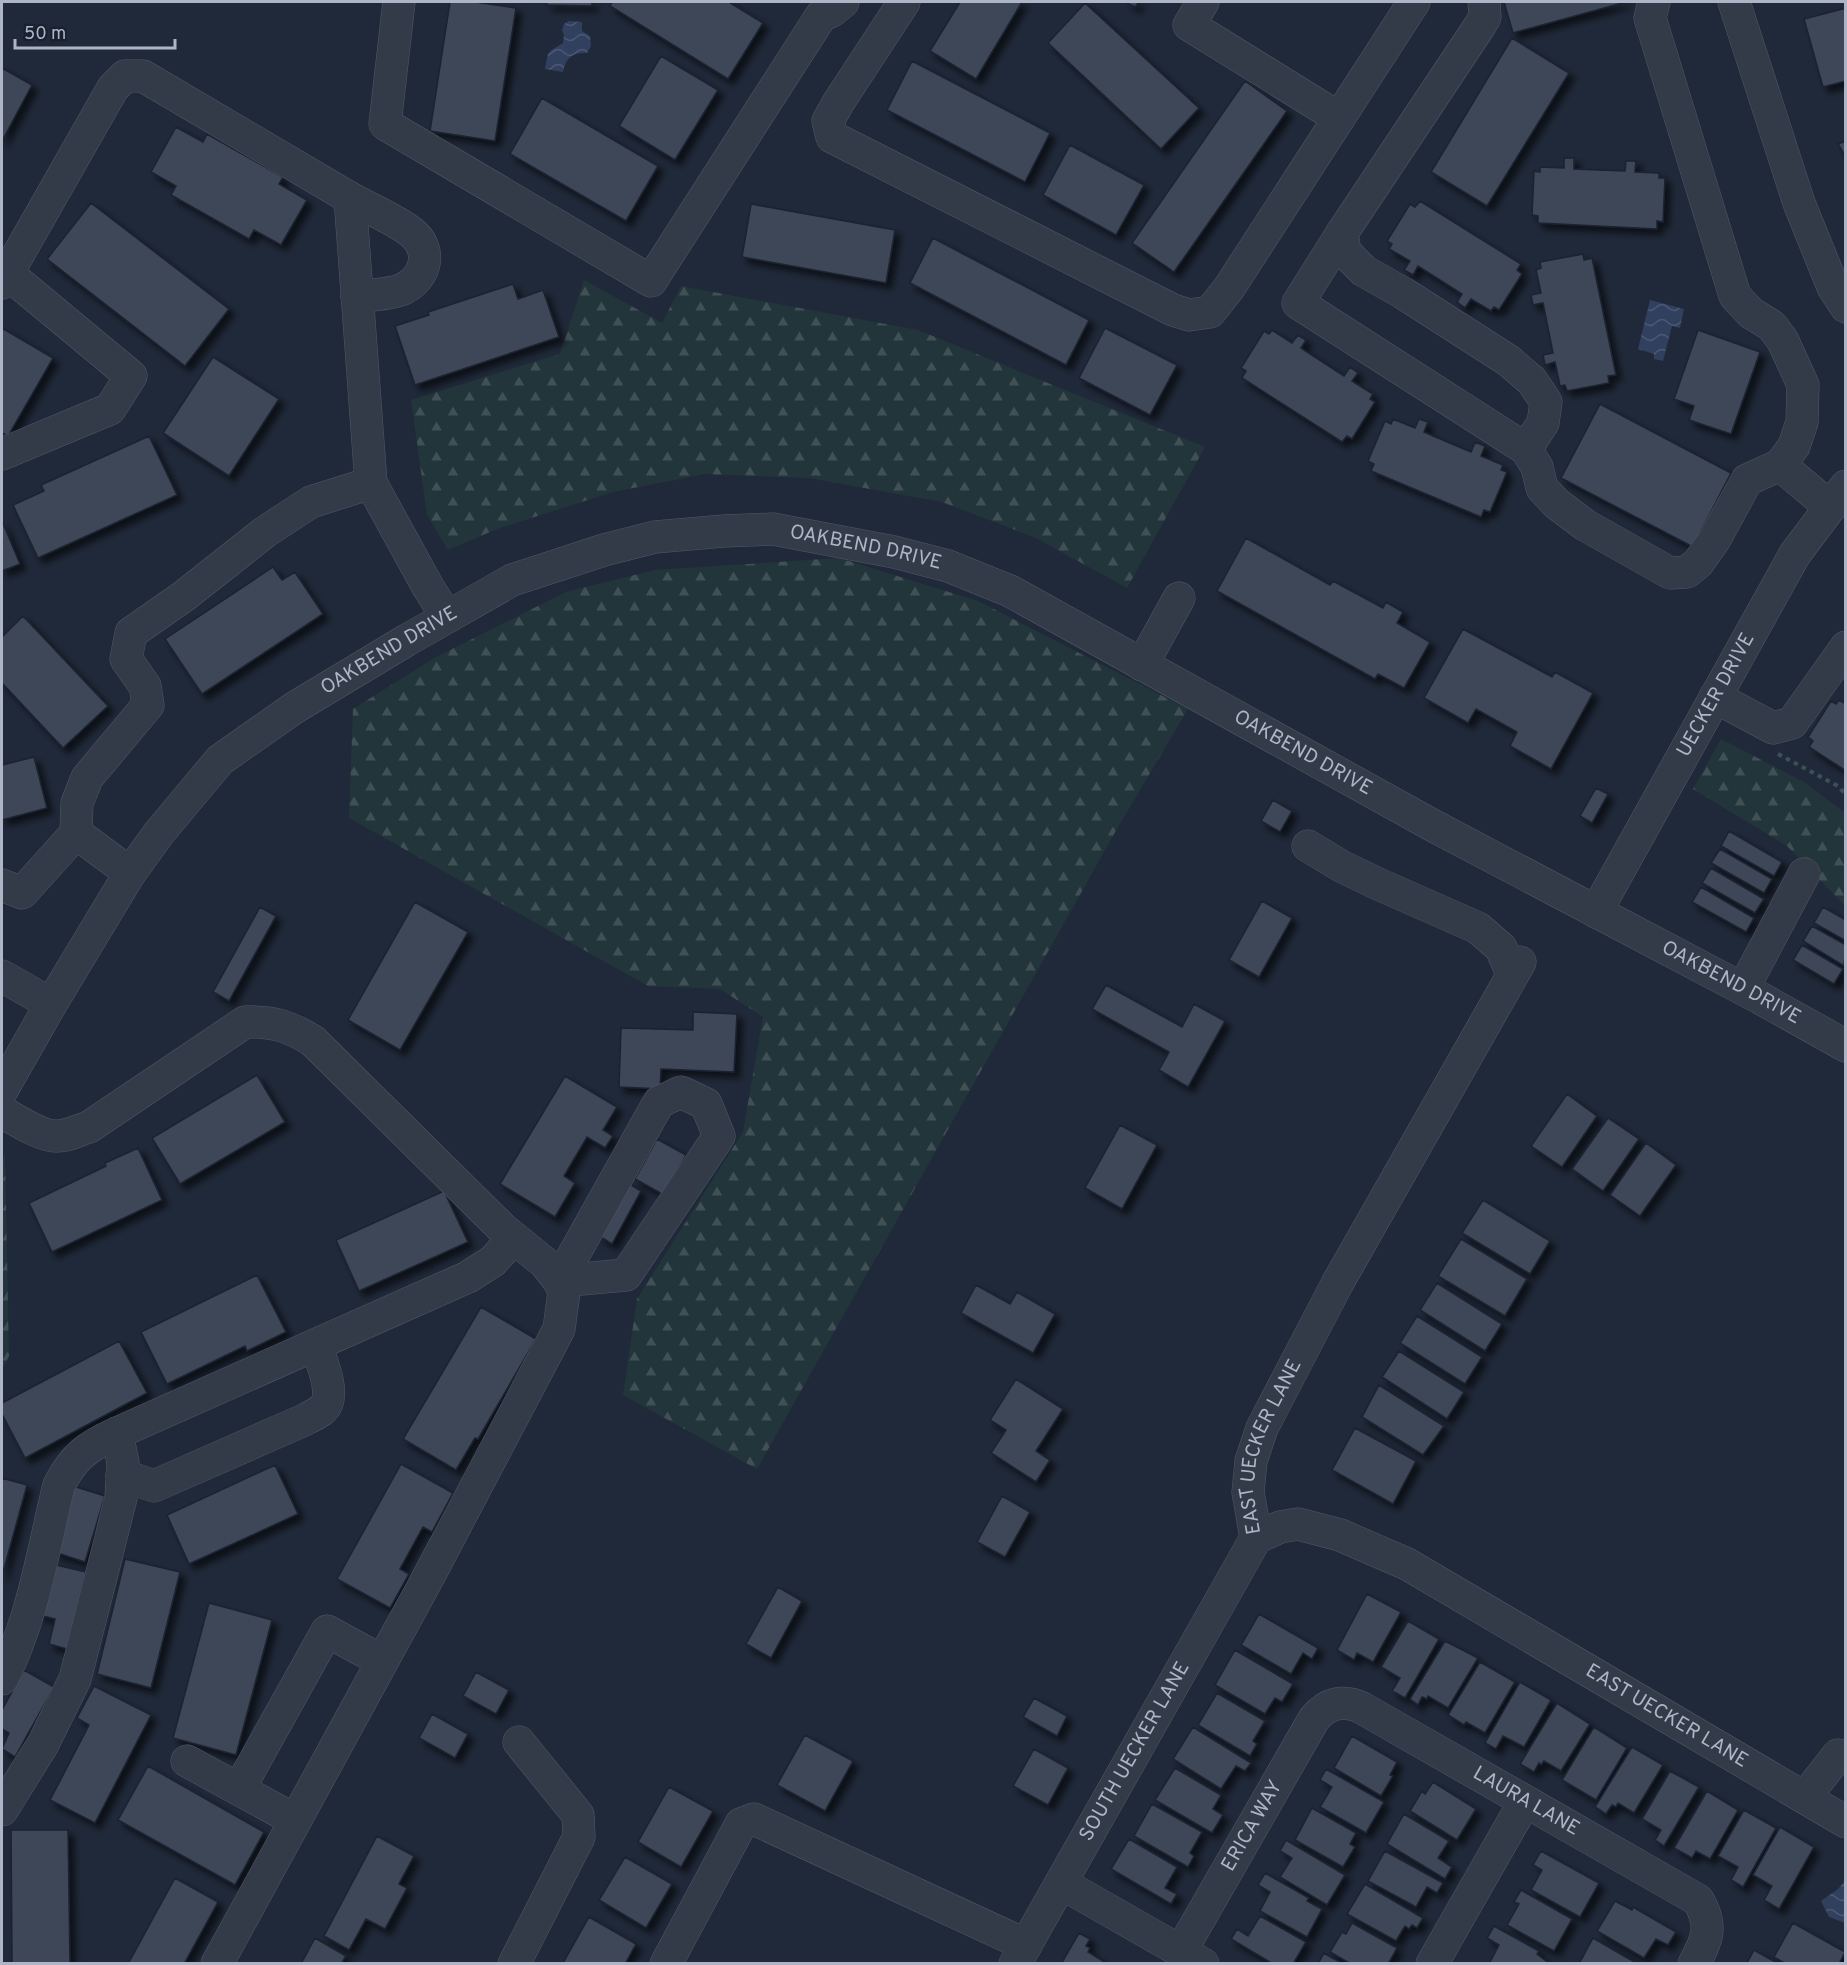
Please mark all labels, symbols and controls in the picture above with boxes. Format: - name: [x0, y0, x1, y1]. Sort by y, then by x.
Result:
- scale bar: [15, 12, 176, 50]
- text: 50 m: [24, 23, 66, 46]
- street label: OAKBEND DRIVE: [788, 519, 944, 577]
- street label: OAKBEND DRIVE: [316, 601, 462, 702]
- street label: UECKER DRIVE: [1672, 629, 1761, 762]
- street label: OAKBEND DRIVE: [1229, 704, 1377, 802]
- street label: OAKBEND DRIVE: [1657, 935, 1805, 1031]
- street label: EAST UECKER LANE: [1234, 1355, 1308, 1536]
- street label: SOUTH UECKER LANE: [1074, 1657, 1196, 1846]
- street label: EAST UECKER LANE: [1580, 1659, 1752, 1774]
- street label: LAURA LANE: [1468, 1761, 1584, 1843]
- street label: ERICA WAY: [1216, 1776, 1289, 1876]

